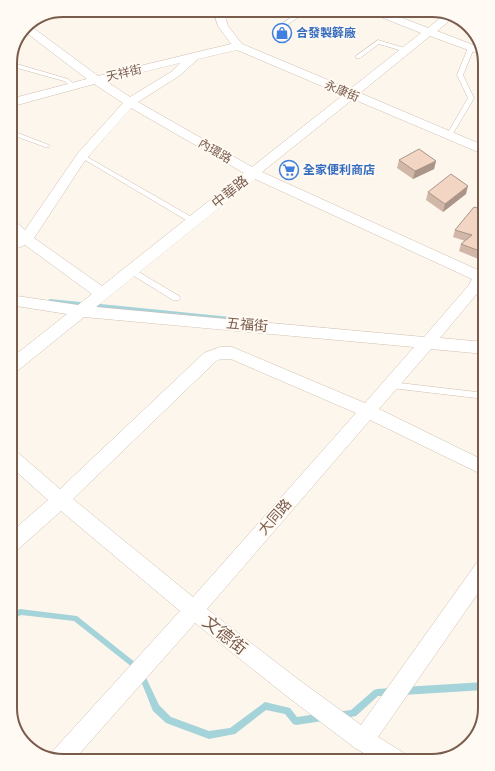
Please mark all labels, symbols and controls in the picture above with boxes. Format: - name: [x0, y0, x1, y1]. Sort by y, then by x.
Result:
- shop icon: 合發製簳廠: [271, 22, 293, 44]
- place label: 合發製簳廠: [296, 26, 356, 40]
- street label: 天祥街: [105, 62, 143, 84]
- street label: 永康街: [323, 78, 361, 104]
- street label: 內環路: [196, 136, 234, 166]
- supermarket icon: 全家便利商店: [278, 159, 300, 181]
- place label: 全家便利商店: [303, 163, 375, 177]
- street label: 中華路: [208, 172, 252, 212]
- street label: 五福街: [225, 315, 269, 335]
- street label: 大同路: [255, 496, 295, 538]
- street label: 文德街: [199, 611, 251, 659]

